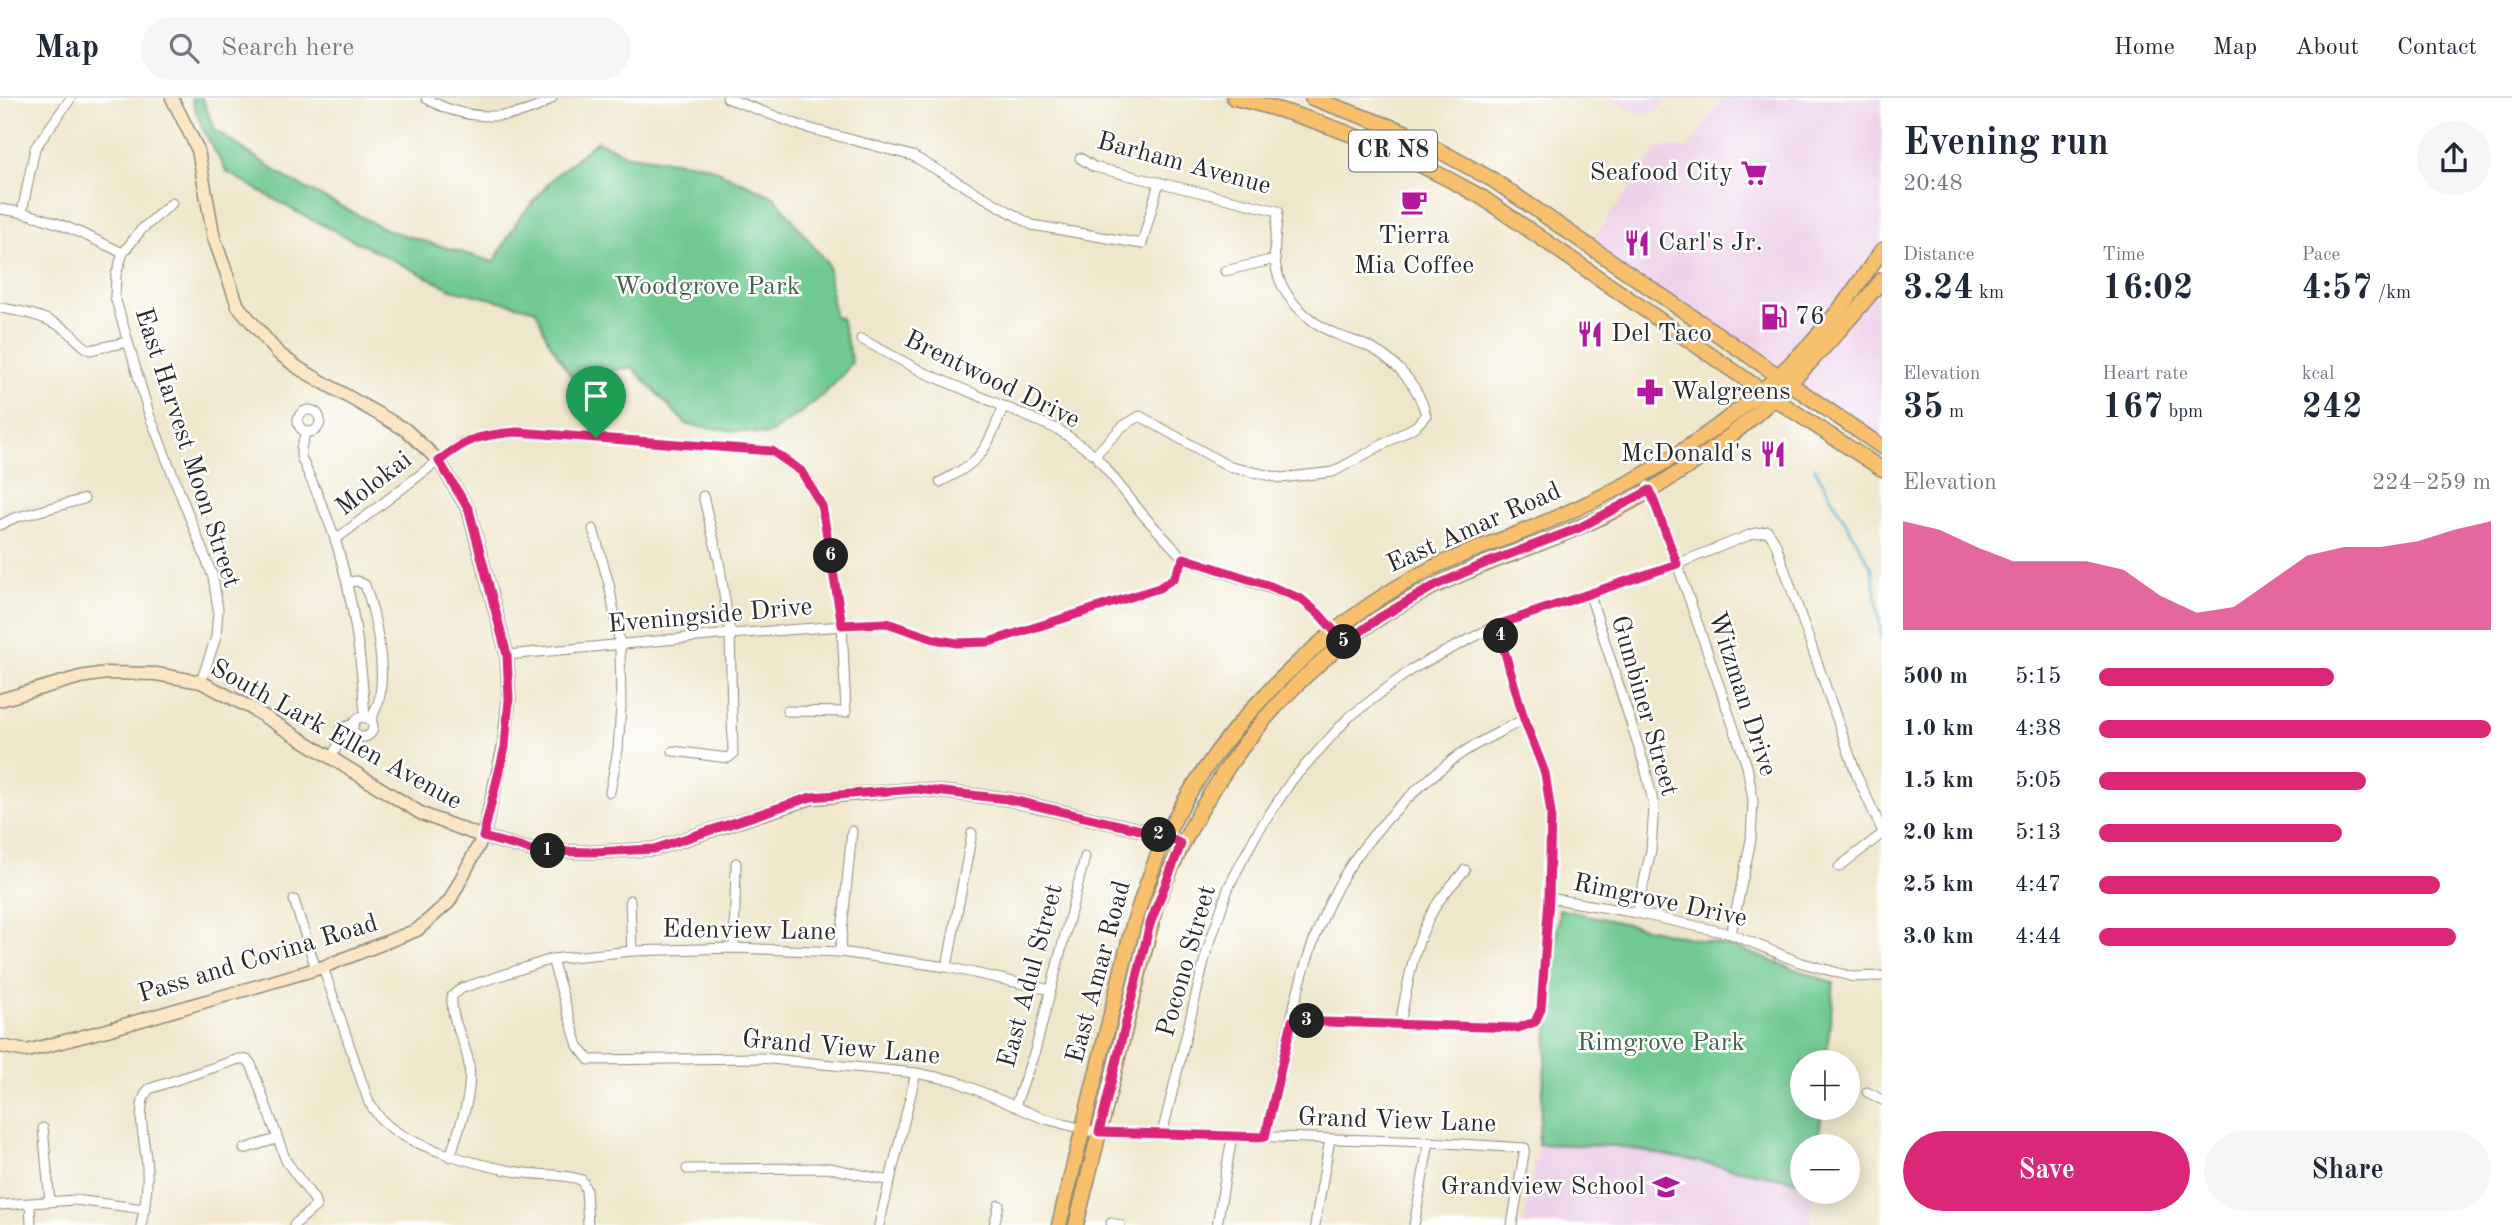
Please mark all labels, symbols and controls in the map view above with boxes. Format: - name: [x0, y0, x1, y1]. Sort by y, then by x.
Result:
- search box: [141, 17, 631, 80]
- icon: search: [165, 29, 203, 67]
- text: Map: [35, 32, 99, 65]
- text: Search here: [221, 35, 354, 61]
- text: Home: [2114, 36, 2175, 60]
- text: Map: [2213, 36, 2257, 60]
- text: About: [2295, 36, 2359, 60]
- text: Contact: [2397, 36, 2477, 60]
- button: share: [2417, 121, 2491, 195]
- text: Evening run: [1903, 125, 2109, 163]
- street label: Barham Avenue: [1094, 128, 1274, 200]
- road number: CR N8: [1349, 130, 1437, 172]
- supermarket icon: Seafood City: [1739, 158, 1769, 188]
- place label: Seafood City: [1590, 160, 1733, 186]
- text: 20:48: [1903, 172, 1963, 195]
- cafe icon: Tierra Mia Coffee: [1399, 187, 1429, 217]
- place label: Tierra Mia Coffee: [1354, 223, 1474, 279]
- restaurant icon: Carl's Jr.: [1622, 228, 1652, 258]
- place label: Carl's Jr.: [1658, 230, 1763, 256]
- text: Distance: [1903, 246, 1975, 265]
- text: Time: [2102, 246, 2145, 265]
- text: Pace: [2302, 246, 2340, 265]
- text: 3.24: [1903, 271, 1974, 306]
- text: 16:02: [2102, 271, 2193, 306]
- text: 4:57: [2302, 271, 2372, 306]
- park label: Woodgrove Park: [614, 274, 800, 300]
- text: km: [1974, 284, 2004, 303]
- text: /km: [2372, 284, 2411, 303]
- fuel station icon: 76: [1759, 302, 1789, 332]
- place label: 76: [1795, 304, 1825, 330]
- street label: East Harvest Moon Street: [129, 305, 245, 591]
- restaurant icon: Del Taco: [1575, 319, 1605, 349]
- place label: Del Taco: [1611, 321, 1712, 347]
- street label: Brentwood Drive: [900, 326, 1084, 434]
- text: Elevation: [1903, 365, 1980, 384]
- text: Heart rate: [2102, 365, 2188, 384]
- text: kcal: [2302, 365, 2334, 384]
- pin: [566, 366, 626, 438]
- icon: arrive: [577, 377, 615, 415]
- pharmacy icon: Walgreens: [1635, 377, 1665, 407]
- place label: Walgreens: [1671, 379, 1791, 405]
- text: 35: [1903, 390, 1944, 425]
- text: 167: [2102, 390, 2163, 425]
- text: 242: [2302, 390, 2363, 425]
- text: m: [1944, 403, 1964, 422]
- text: bpm: [2163, 403, 2203, 422]
- restaurant icon: McDonald's: [1758, 439, 1788, 469]
- place label: McDonald's: [1621, 441, 1752, 467]
- street label: Molokai: [331, 447, 417, 521]
- text: Elevation: [1903, 471, 1997, 494]
- text: 224–259 m: [2372, 471, 2491, 494]
- street label: East Amar Road: [1383, 478, 1565, 578]
- pin: 6: [814, 538, 848, 574]
- text: 6: [825, 546, 836, 565]
- street label: Eveningside Drive: [607, 594, 813, 638]
- street label: Witzman Drive: [1703, 608, 1781, 780]
- street label: Gumbiner Street: [1606, 613, 1682, 799]
- pin: 4: [1484, 618, 1518, 654]
- pin: 5: [1326, 624, 1362, 660]
- text: 4: [1495, 626, 1506, 645]
- text: 5: [1338, 632, 1349, 651]
- street label: South Lark Ellen Avenue: [206, 655, 466, 815]
- text: 500 m: [1903, 665, 1968, 688]
- text: 5:15: [2015, 665, 2061, 688]
- text: 1.0 km: [1903, 717, 1974, 740]
- text: 4:38: [2015, 717, 2061, 740]
- text: 1.5 km: [1903, 769, 1974, 792]
- text: 5:05: [2015, 769, 2061, 792]
- pin: 2: [1142, 818, 1176, 852]
- text: 2.0 km: [1903, 821, 1974, 844]
- text: 5:13: [2015, 821, 2061, 844]
- text: 2: [1153, 825, 1164, 844]
- pin: 1: [530, 834, 566, 868]
- text: 1: [542, 841, 553, 860]
- street label: Rimgrove Drive: [1571, 870, 1749, 932]
- text: 2.5 km: [1903, 873, 1974, 896]
- text: 4:47: [2015, 873, 2061, 896]
- street label: East Amar Road: [1062, 878, 1136, 1066]
- street label: East Adul Street: [994, 881, 1068, 1071]
- street label: Pocono Street: [1153, 882, 1221, 1040]
- street label: Pass and Covina Road: [135, 910, 381, 1008]
- street label: Edenview Lane: [662, 916, 836, 946]
- text: 3.0 km: [1903, 925, 1974, 948]
- text: 4:44: [2015, 925, 2061, 948]
- pin: 3: [1290, 1004, 1324, 1038]
- text: 3: [1301, 1011, 1312, 1030]
- street label: Grand View Lane: [741, 1026, 941, 1070]
- park label: Rimgrove Park: [1577, 1030, 1745, 1056]
- map controls: [1790, 1050, 1860, 1204]
- button: +: [1790, 1050, 1860, 1120]
- street label: Grand View Lane: [1297, 1105, 1497, 1137]
- button: Save: [1903, 1131, 2190, 1211]
- button: Share: [2204, 1131, 2491, 1211]
- button: −: [1790, 1134, 1860, 1204]
- school or university icon: Grandview School: [1651, 1172, 1681, 1202]
- place label: Grandview School: [1441, 1174, 1645, 1200]

